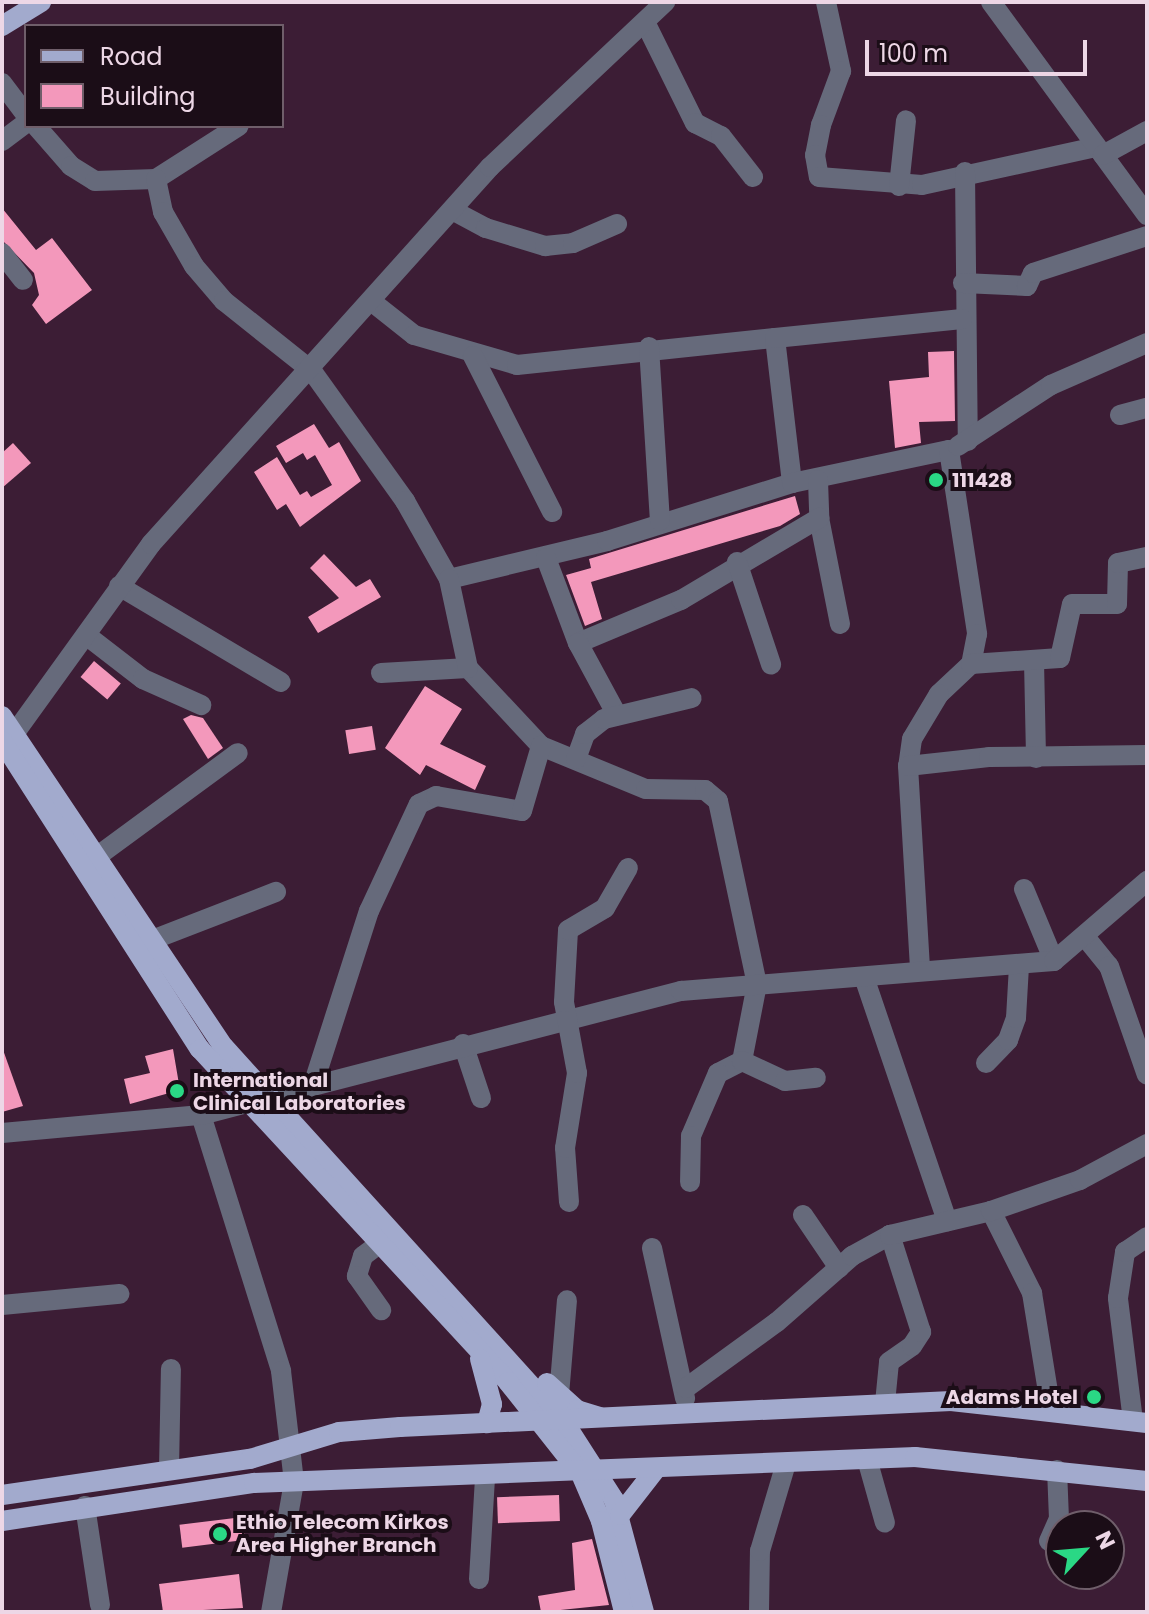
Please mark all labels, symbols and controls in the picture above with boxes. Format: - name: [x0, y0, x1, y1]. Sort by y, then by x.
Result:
- legend: [24, 24, 284, 128]
- scale bar: [869, 24, 1091, 74]
- text: 100 m: [879, 37, 948, 70]
- text: Road: [100, 40, 162, 73]
- text: Building: [100, 80, 196, 113]
- place label: 111428: [952, 468, 1012, 492]
- marker: 111428: [927, 471, 945, 489]
- place label: International Clinical Laboratories: [193, 1068, 406, 1115]
- marker: International Clinical Laboratories: [168, 1082, 186, 1100]
- place label: Adams Hotel: [946, 1385, 1078, 1409]
- marker: Adams Hotel: [1085, 1388, 1103, 1406]
- place label: Ethio Telecom Kirkos Area Higher Branch: [236, 1510, 449, 1557]
- north arrow: [1045, 1510, 1125, 1590]
- marker: Ethio Telecom Kirkos Area Higher Branch: [211, 1525, 229, 1543]
- text: N: [1088, 1526, 1123, 1554]

